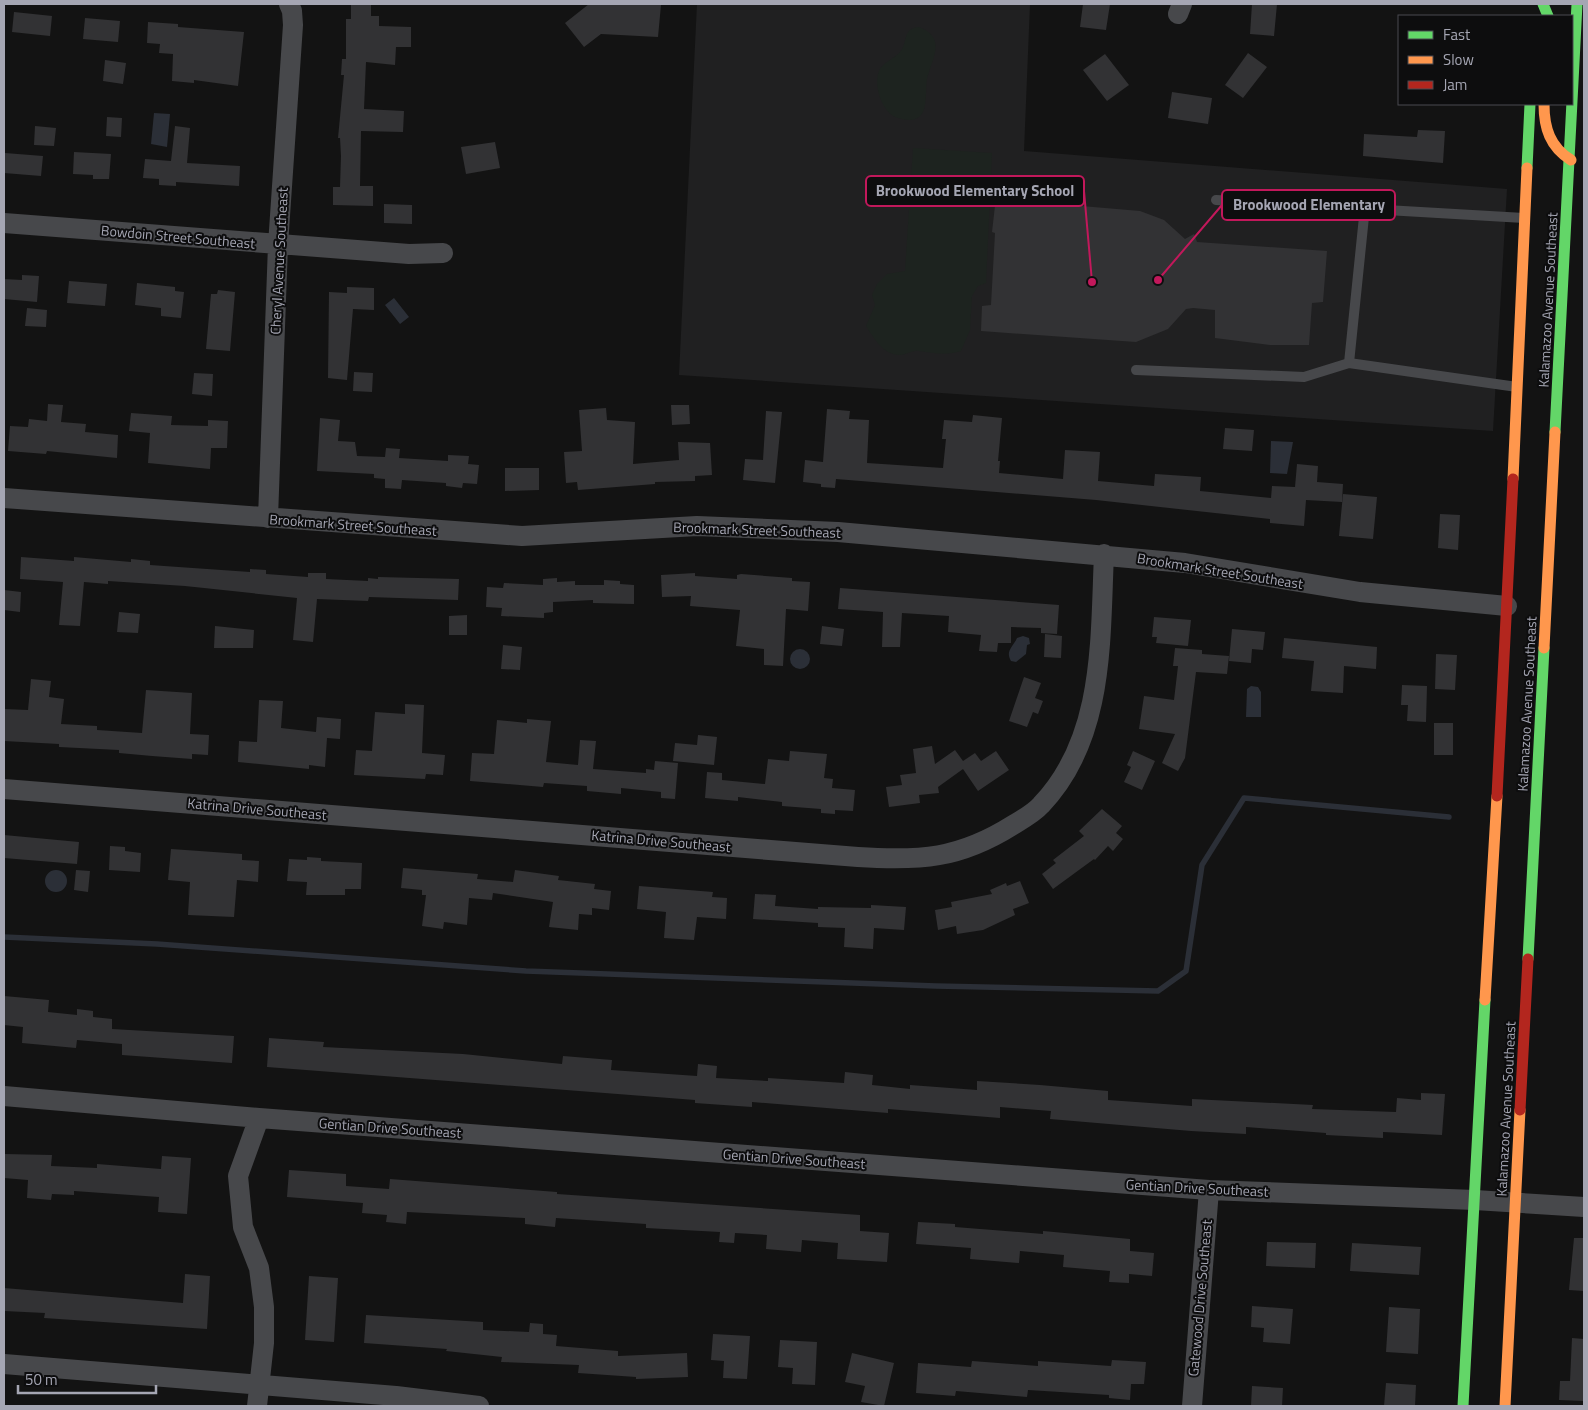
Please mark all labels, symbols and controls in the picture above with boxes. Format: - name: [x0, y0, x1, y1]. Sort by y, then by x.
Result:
- legend: [1398, 15, 1573, 105]
- text: Fast: [1443, 23, 1471, 46]
- text: Slow: [1443, 48, 1474, 71]
- text: Jam: [1443, 73, 1467, 96]
- callout: Brookwood Elementary School: [866, 176, 1084, 206]
- text: Brookwood Elementary School: [876, 179, 1074, 202]
- street label: Cheryl Avenue Southeast: [264, 187, 293, 335]
- callout: Brookwood Elementary: [1222, 190, 1395, 220]
- text: Brookwood Elementary: [1233, 193, 1386, 216]
- street label: Kalamazoo Avenue Southeast: [1532, 212, 1563, 388]
- street label: Bowdoin Street Southeast: [100, 219, 256, 254]
- street label: Brookmark Street Southeast: [269, 508, 437, 541]
- street label: Brookmark Street Southeast: [673, 516, 841, 543]
- street label: Brookmark Street Southeast: [1136, 547, 1305, 594]
- street label: Kalamazoo Avenue Southeast: [1511, 616, 1542, 792]
- street label: Katrina Drive Southeast: [187, 792, 328, 825]
- street label: Katrina Drive Southeast: [591, 824, 732, 857]
- street label: Kalamazoo Avenue Southeast: [1490, 1021, 1521, 1197]
- street label: Gentian Drive Southeast: [318, 1112, 462, 1143]
- street label: Gentian Drive Southeast: [722, 1143, 866, 1174]
- street label: Gentian Drive Southeast: [1125, 1173, 1269, 1202]
- street label: Gatewood Drive Southeast: [1182, 1219, 1217, 1377]
- scale bar: [18, 1362, 155, 1394]
- text: 50 m: [25, 1368, 58, 1391]

